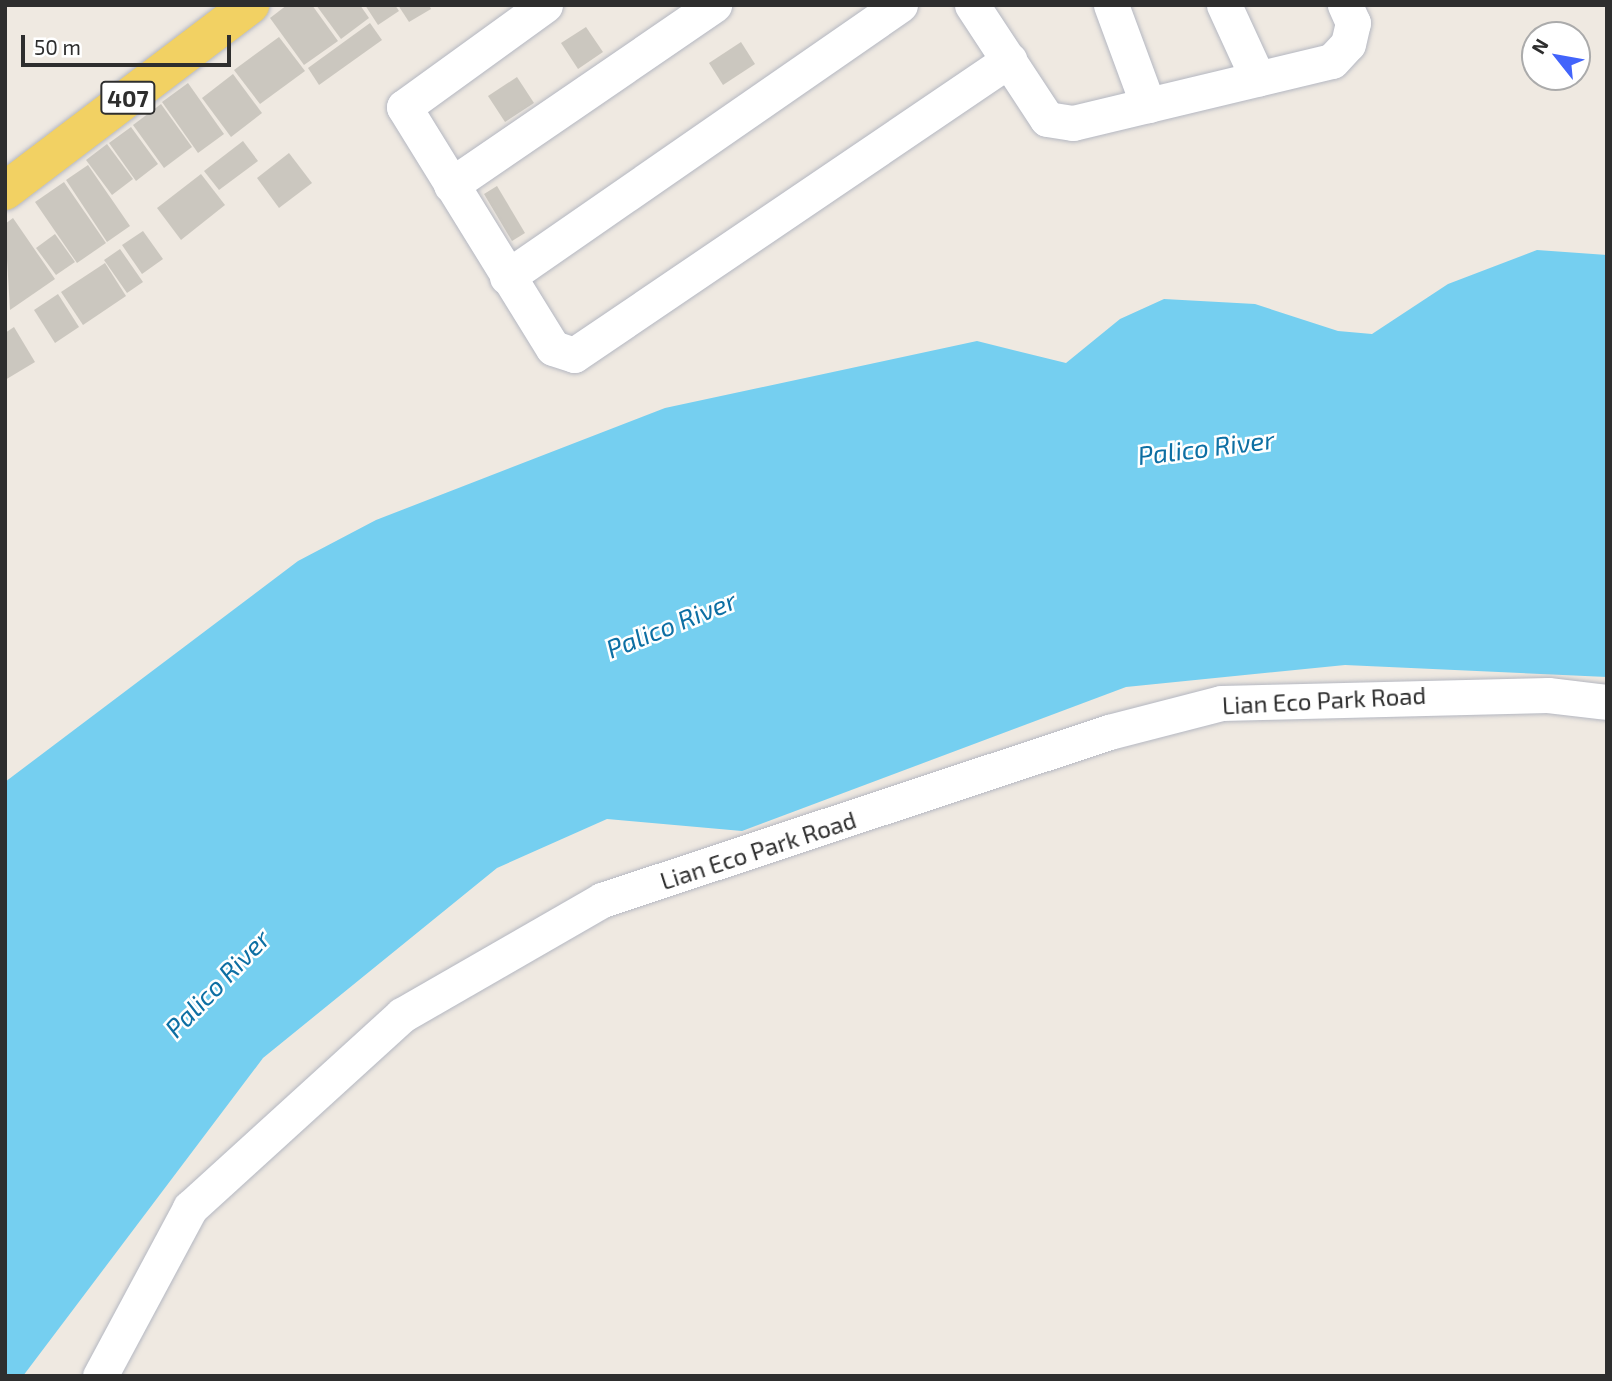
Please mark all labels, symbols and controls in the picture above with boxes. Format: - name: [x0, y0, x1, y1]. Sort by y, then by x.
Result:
- scale bar: [24, 21, 234, 65]
- north arrow: [1521, 21, 1591, 91]
- text: 50 m: [34, 34, 81, 59]
- text: N: [1526, 34, 1553, 58]
- road number: 407: [100, 78, 156, 118]
- water label: Palico River: [1136, 423, 1276, 471]
- water label: Palico River: [601, 584, 741, 664]
- street label: Lian Eco Park Road: [1221, 680, 1427, 720]
- street label: Lian Eco Park Road: [656, 805, 860, 895]
- water label: Palico River: [158, 923, 276, 1043]

